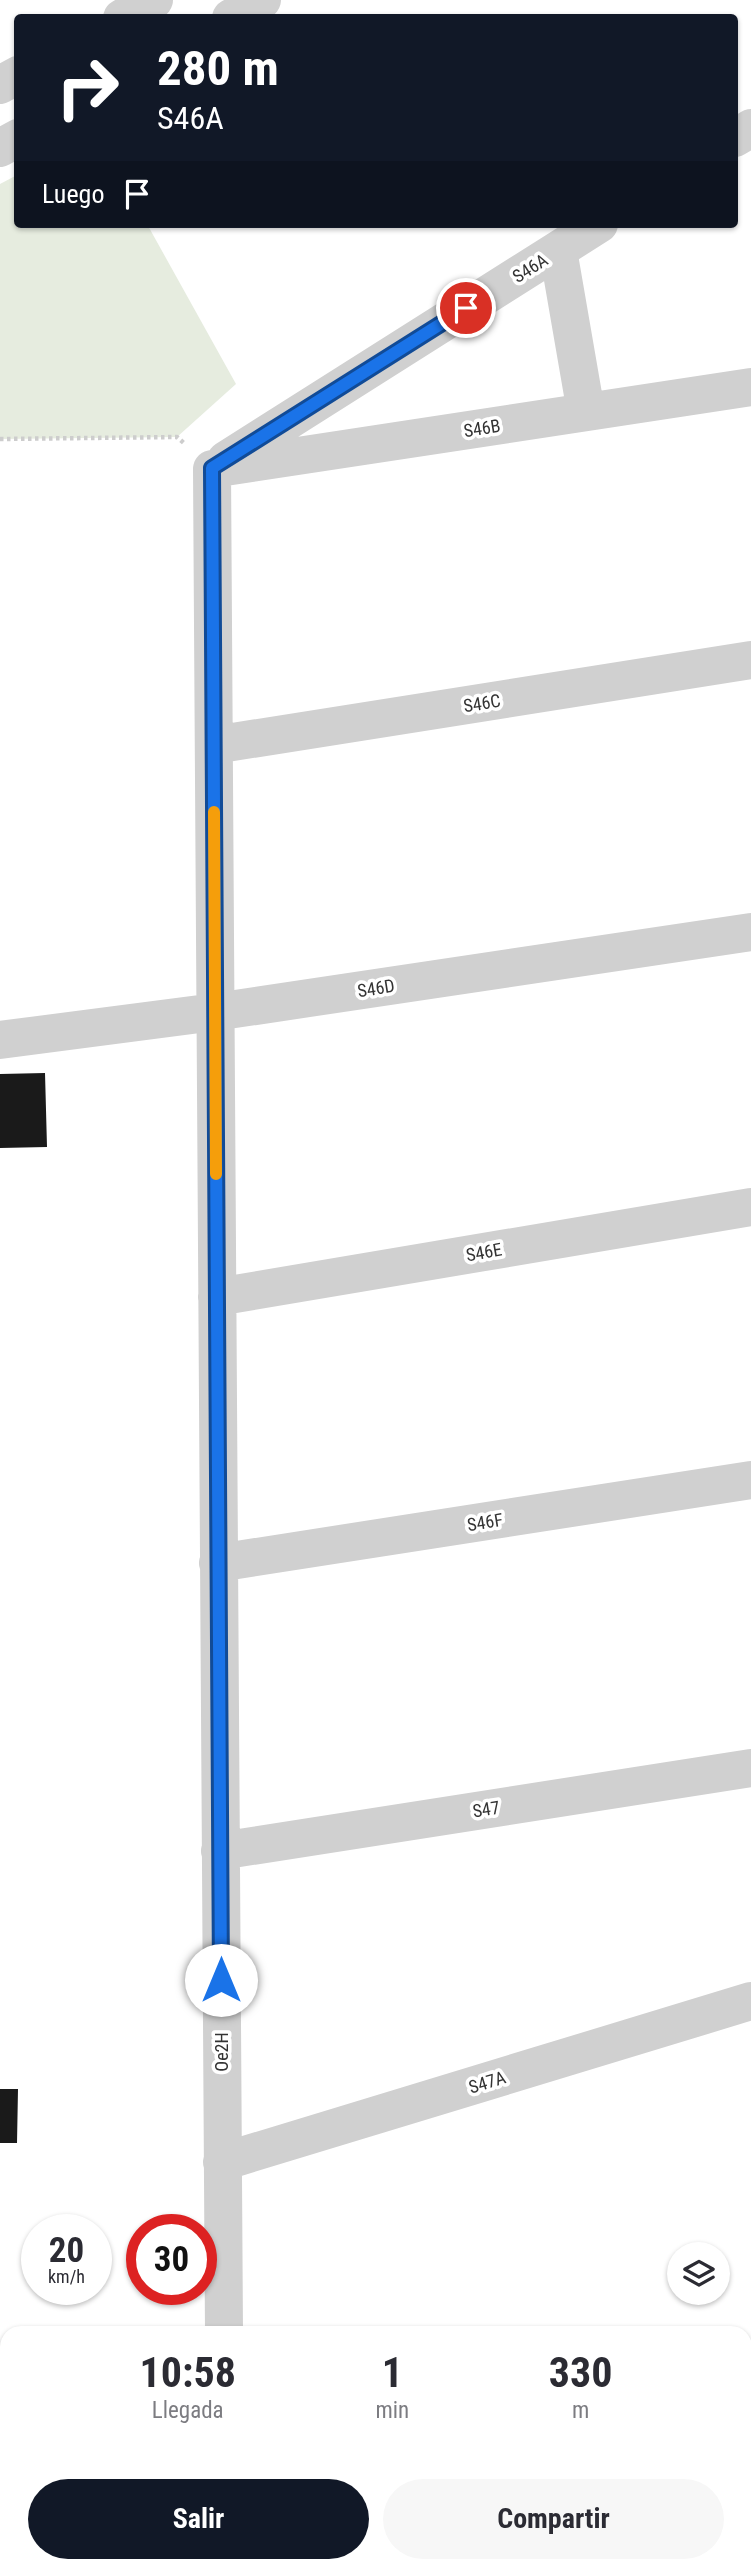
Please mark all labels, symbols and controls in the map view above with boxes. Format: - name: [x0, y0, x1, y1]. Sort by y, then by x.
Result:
- text: 280 m: [157, 40, 279, 97]
- icon: right: [42, 42, 133, 133]
- text: S46A: [157, 99, 224, 137]
- icon: arrive: [118, 175, 156, 213]
- text: Luego: [42, 179, 104, 209]
- street label: S46A: [509, 249, 552, 287]
- pin: [436, 278, 496, 338]
- icon: arrive: [447, 289, 485, 327]
- street label: S46B: [462, 415, 502, 441]
- street label: S46C: [462, 690, 502, 716]
- street label: S46D: [356, 975, 396, 1001]
- street label: S46E: [464, 1239, 504, 1265]
- street label: S46F: [466, 1509, 505, 1535]
- street label: S47: [471, 1796, 501, 1821]
- position arrow: [184, 1943, 258, 2017]
- street label: Oe2H: [211, 2032, 232, 2072]
- street label: S47A: [466, 2066, 509, 2098]
- speed limit sign: 30: [126, 2214, 217, 2305]
- text: 20: [49, 2230, 84, 2271]
- map controls: [667, 2242, 730, 2305]
- button: layers: [667, 2242, 730, 2305]
- text: km/h: [48, 2266, 85, 2287]
- text: 10:58: [140, 2348, 236, 2397]
- text: 1: [382, 2348, 403, 2397]
- text: 330: [549, 2348, 612, 2397]
- text: Llegada: [152, 2397, 224, 2424]
- text: min: [375, 2397, 409, 2424]
- text: m: [572, 2397, 589, 2424]
- button: Salir: [28, 2479, 369, 2559]
- button: Compartir: [383, 2479, 724, 2559]

